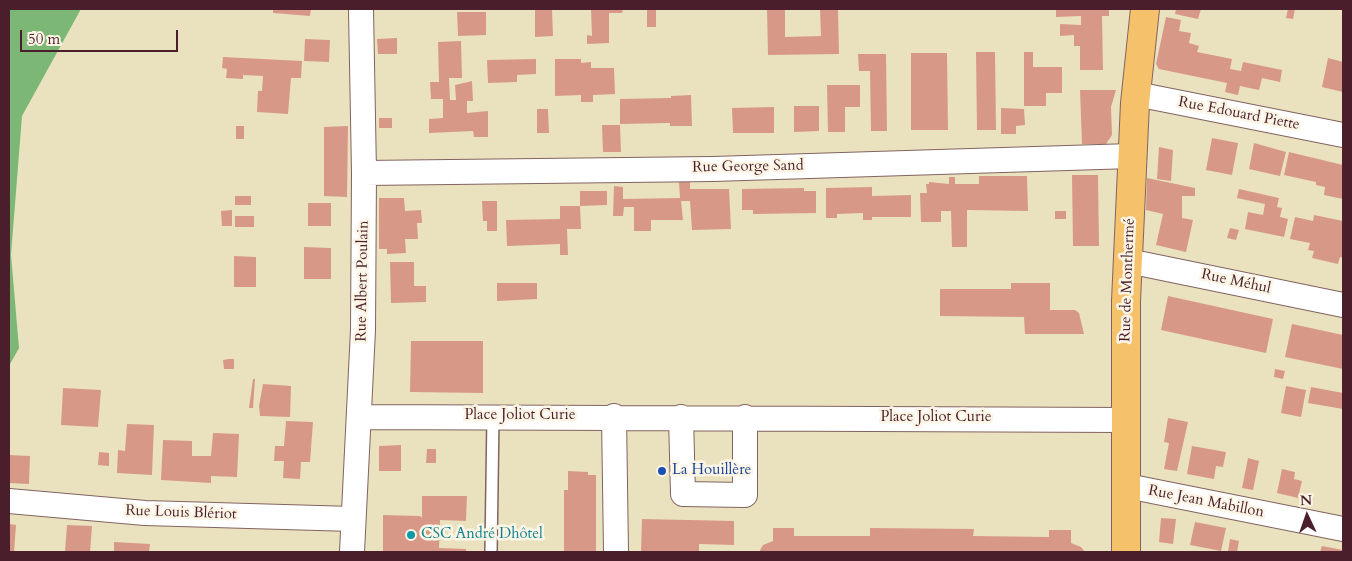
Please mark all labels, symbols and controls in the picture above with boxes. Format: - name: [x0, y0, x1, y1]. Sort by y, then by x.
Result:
- scale bar: [22, 20, 180, 52]
- text: 50 m: [28, 29, 60, 49]
- street label: Rue Edouard Piette: [1177, 93, 1301, 135]
- street label: Rue George Sand: [692, 157, 804, 177]
- street label: Rue de Monthermé: [1117, 218, 1139, 342]
- street label: Rue Albert Poulain: [353, 220, 373, 342]
- street label: Rue Méhul: [1200, 266, 1272, 298]
- street label: Place Joliot Curie: [464, 407, 576, 425]
- street label: Place Joliot Curie: [880, 409, 992, 427]
- place label: La Houillère: [672, 462, 751, 480]
- marker: La Houillère: [656, 465, 668, 477]
- street label: Rue Jean Mabillon: [1147, 482, 1265, 522]
- north arrow: [1282, 491, 1332, 541]
- text: N: [1300, 491, 1313, 510]
- street label: Rue Louis Blériot: [125, 502, 237, 524]
- place label: CSC André Dhôtel: [421, 526, 543, 544]
- marker: CSC André Dhôtel: [405, 529, 417, 541]

